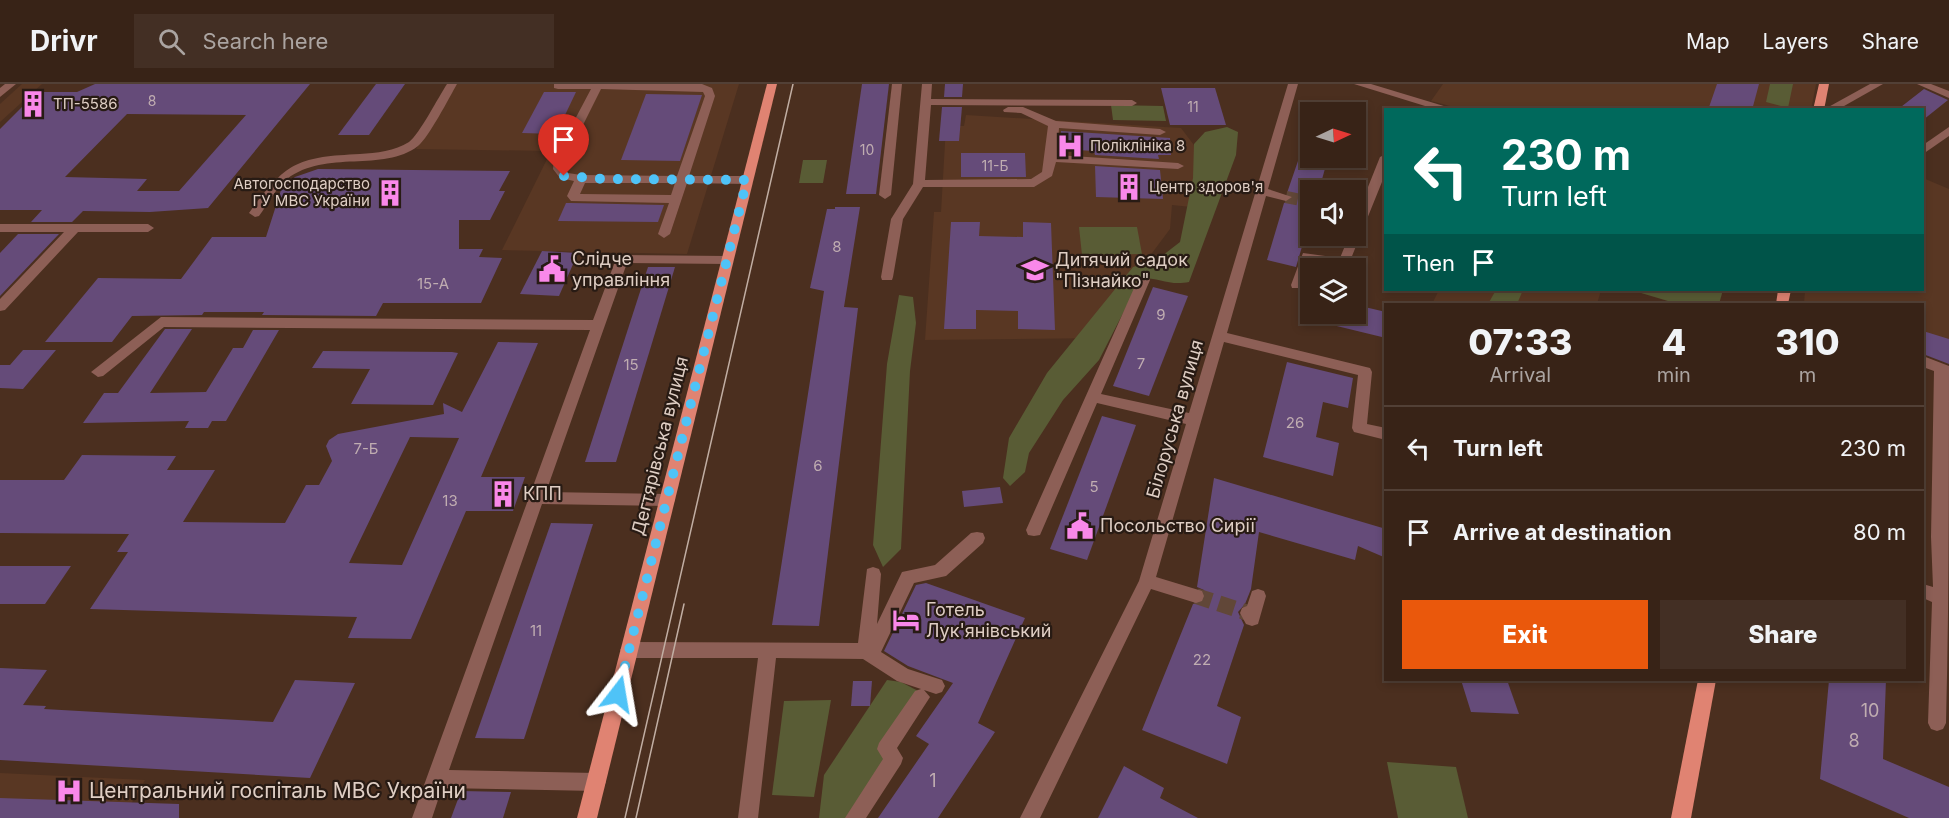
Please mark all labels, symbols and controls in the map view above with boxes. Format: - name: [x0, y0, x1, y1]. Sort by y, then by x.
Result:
- search box: [134, 14, 554, 68]
- text: Drivr: [30, 24, 98, 58]
- icon: search: [155, 25, 188, 58]
- text: Search here: [203, 28, 328, 54]
- text: Map: [1686, 29, 1730, 54]
- text: Layers: [1763, 29, 1829, 54]
- text: Share: [1862, 29, 1919, 54]
- building icon: ТП-5586: [18, 89, 48, 119]
- house number: 8: [148, 92, 156, 109]
- place label: ТП-5586: [53, 94, 118, 113]
- house number: 11: [1187, 98, 1199, 115]
- north arrow: [1300, 102, 1366, 168]
- map controls: [1300, 102, 1366, 324]
- pin: [538, 114, 589, 176]
- icon: arrive: [547, 123, 580, 156]
- text: 230 m: [1501, 129, 1631, 180]
- hospital icon: Поліклініка 8: [1055, 131, 1085, 161]
- icon: left: [1402, 132, 1480, 210]
- place label: Поліклініка 8: [1090, 136, 1185, 155]
- house number: 10: [860, 141, 874, 158]
- house number: 11-Б: [982, 157, 1008, 174]
- building icon: Центр здоров'я: [1114, 172, 1144, 202]
- place label: Автогосподарство ГУ МВС України: [233, 174, 370, 210]
- place label: Центр здоров'я: [1149, 177, 1263, 196]
- building icon: Автогосподарство ГУ МВС України: [375, 178, 405, 208]
- button: sound: [1300, 180, 1366, 246]
- text: Turn left: [1501, 180, 1607, 213]
- house number: 8: [832, 237, 842, 256]
- icon: arrive: [1467, 246, 1500, 279]
- place label: Слідче управління: [572, 248, 670, 290]
- place label: Дитячий садок "Пізнайко": [1055, 249, 1188, 291]
- text: Then: [1402, 250, 1455, 276]
- public building icon: Слідче управління: [537, 254, 567, 284]
- school or university icon: Дитячий садок "Пізнайко": [1020, 255, 1050, 285]
- button: layers: [1300, 258, 1366, 324]
- house number: 15-А: [417, 274, 449, 293]
- house number: 9: [1156, 305, 1166, 324]
- text: 07:33: [1468, 320, 1572, 364]
- text: 4: [1661, 320, 1686, 364]
- text: 310: [1775, 320, 1840, 364]
- street label: Білоруська вулиця: [1142, 337, 1207, 501]
- street label: Дегтярівська вулиця: [627, 354, 692, 538]
- house number: 7: [1137, 354, 1145, 373]
- house number: 15: [623, 355, 639, 374]
- text: Arrival: [1490, 363, 1551, 387]
- text: min: [1657, 363, 1691, 387]
- text: m: [1799, 363, 1816, 387]
- house number: 26: [1286, 413, 1304, 432]
- icon: left: [1402, 432, 1435, 465]
- text: Turn left: [1453, 435, 1543, 461]
- text: 230 m: [1840, 435, 1906, 461]
- house number: 7-Б: [353, 439, 379, 458]
- house number: 6: [813, 456, 823, 475]
- house number: 5: [1089, 477, 1099, 496]
- building icon: КПП: [488, 479, 518, 509]
- place label: КПП: [523, 483, 562, 504]
- house number: 13: [442, 491, 458, 510]
- public building icon: Посольство Сирії: [1065, 511, 1095, 541]
- place label: Посольство Сирії: [1100, 515, 1257, 536]
- icon: arrive: [1402, 516, 1435, 549]
- text: Arrive at destination: [1453, 519, 1672, 545]
- text: 80 m: [1853, 519, 1906, 545]
- place label: Готель Лук'янівський: [926, 599, 1051, 641]
- button: Exit: [1402, 600, 1648, 669]
- button: Share: [1660, 600, 1906, 669]
- hotel icon: Готель Лук'янівський: [891, 605, 921, 635]
- house number: 11: [530, 621, 542, 640]
- house number: 22: [1193, 650, 1211, 669]
- position arrow: [586, 662, 650, 726]
- house number: 10: [1861, 700, 1879, 721]
- house number: 8: [1848, 730, 1860, 751]
- house number: 1: [929, 770, 937, 791]
- hospital icon: Центральний госпіталь МВС України: [54, 776, 84, 806]
- place label: Центральний госпіталь МВС України: [89, 778, 466, 803]

